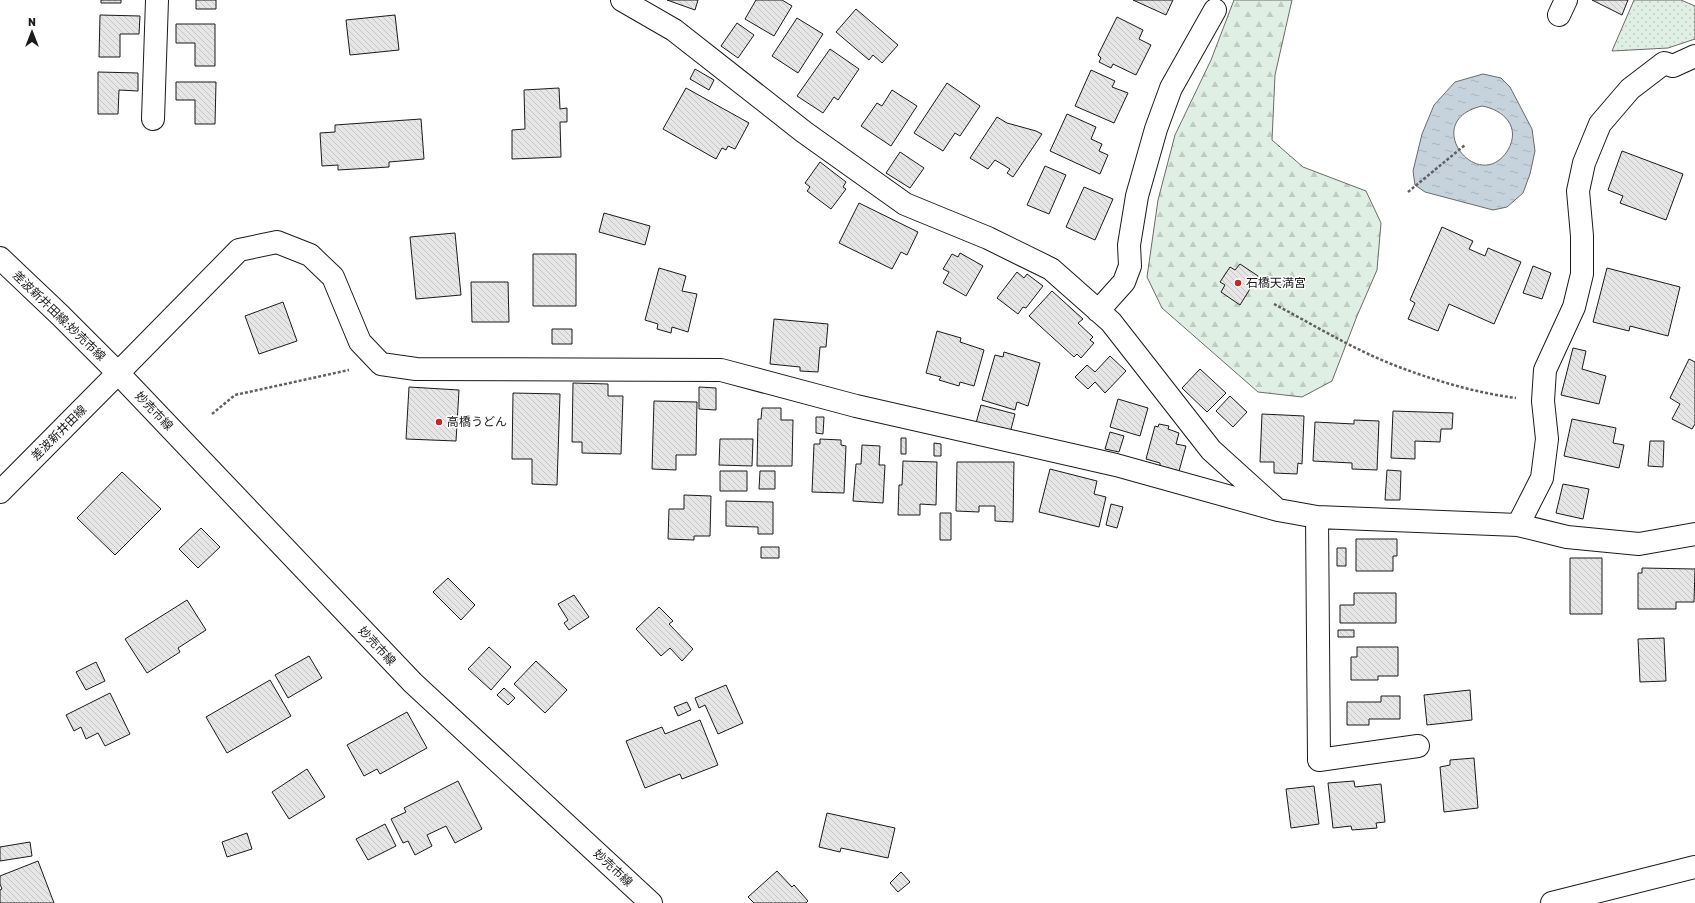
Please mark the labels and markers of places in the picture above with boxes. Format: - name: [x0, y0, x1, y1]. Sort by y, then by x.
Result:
- place label: 石橋天満宮: [1246, 276, 1306, 290]
- marker: 石橋天満宮: [1233, 278, 1243, 288]
- place label: 高橋うどん: [447, 415, 507, 429]
- marker: 高橋うどん: [434, 417, 444, 427]

